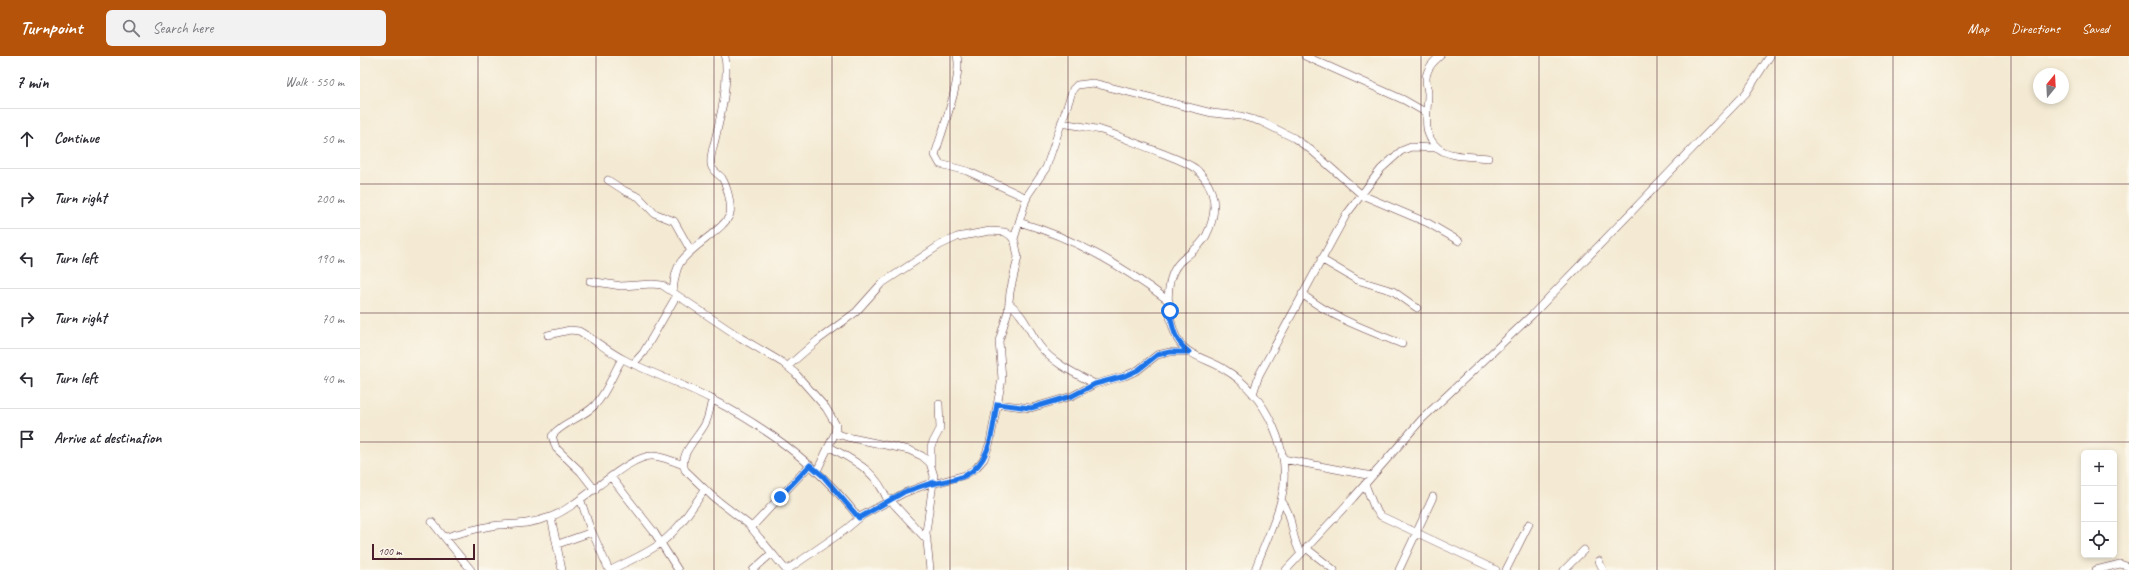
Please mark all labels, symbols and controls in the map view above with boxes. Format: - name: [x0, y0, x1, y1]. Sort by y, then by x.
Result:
- search box: [106, 10, 386, 46]
- text: Turnpoint: [20, 16, 82, 40]
- icon: search: [120, 17, 142, 39]
- text: Search here: [152, 19, 214, 38]
- text: Map: [1968, 20, 1989, 37]
- text: Directions: [2011, 20, 2060, 37]
- text: Saved: [2082, 20, 2109, 37]
- north arrow: [2033, 68, 2069, 104]
- text: 7 min: [16, 72, 49, 93]
- text: Walk · 550 m: [285, 74, 344, 90]
- icon: ahead: [16, 128, 38, 150]
- text: Continue: [54, 129, 99, 148]
- text: 50 m: [322, 131, 344, 147]
- icon: right: [16, 188, 38, 210]
- text: Turn right: [54, 189, 107, 208]
- text: 200 m: [316, 191, 344, 207]
- icon: left: [16, 248, 38, 270]
- text: Turn left: [54, 249, 97, 268]
- text: 190 m: [316, 251, 344, 267]
- route start: [1161, 302, 1179, 320]
- icon: right: [16, 308, 38, 330]
- text: Turn right: [54, 309, 107, 328]
- text: 70 m: [322, 311, 344, 327]
- icon: left: [16, 368, 38, 390]
- text: Turn left: [54, 369, 97, 388]
- text: 40 m: [322, 371, 344, 387]
- icon: arrive: [16, 428, 38, 450]
- text: Arrive at destination: [54, 429, 161, 448]
- map controls: [2081, 450, 2117, 558]
- button: +: [2081, 450, 2117, 486]
- button: −: [2081, 486, 2117, 522]
- route end: [771, 488, 789, 506]
- button: locate: [2081, 522, 2117, 558]
- scale bar: [372, 542, 475, 561]
- text: 100 m: [378, 544, 402, 558]

